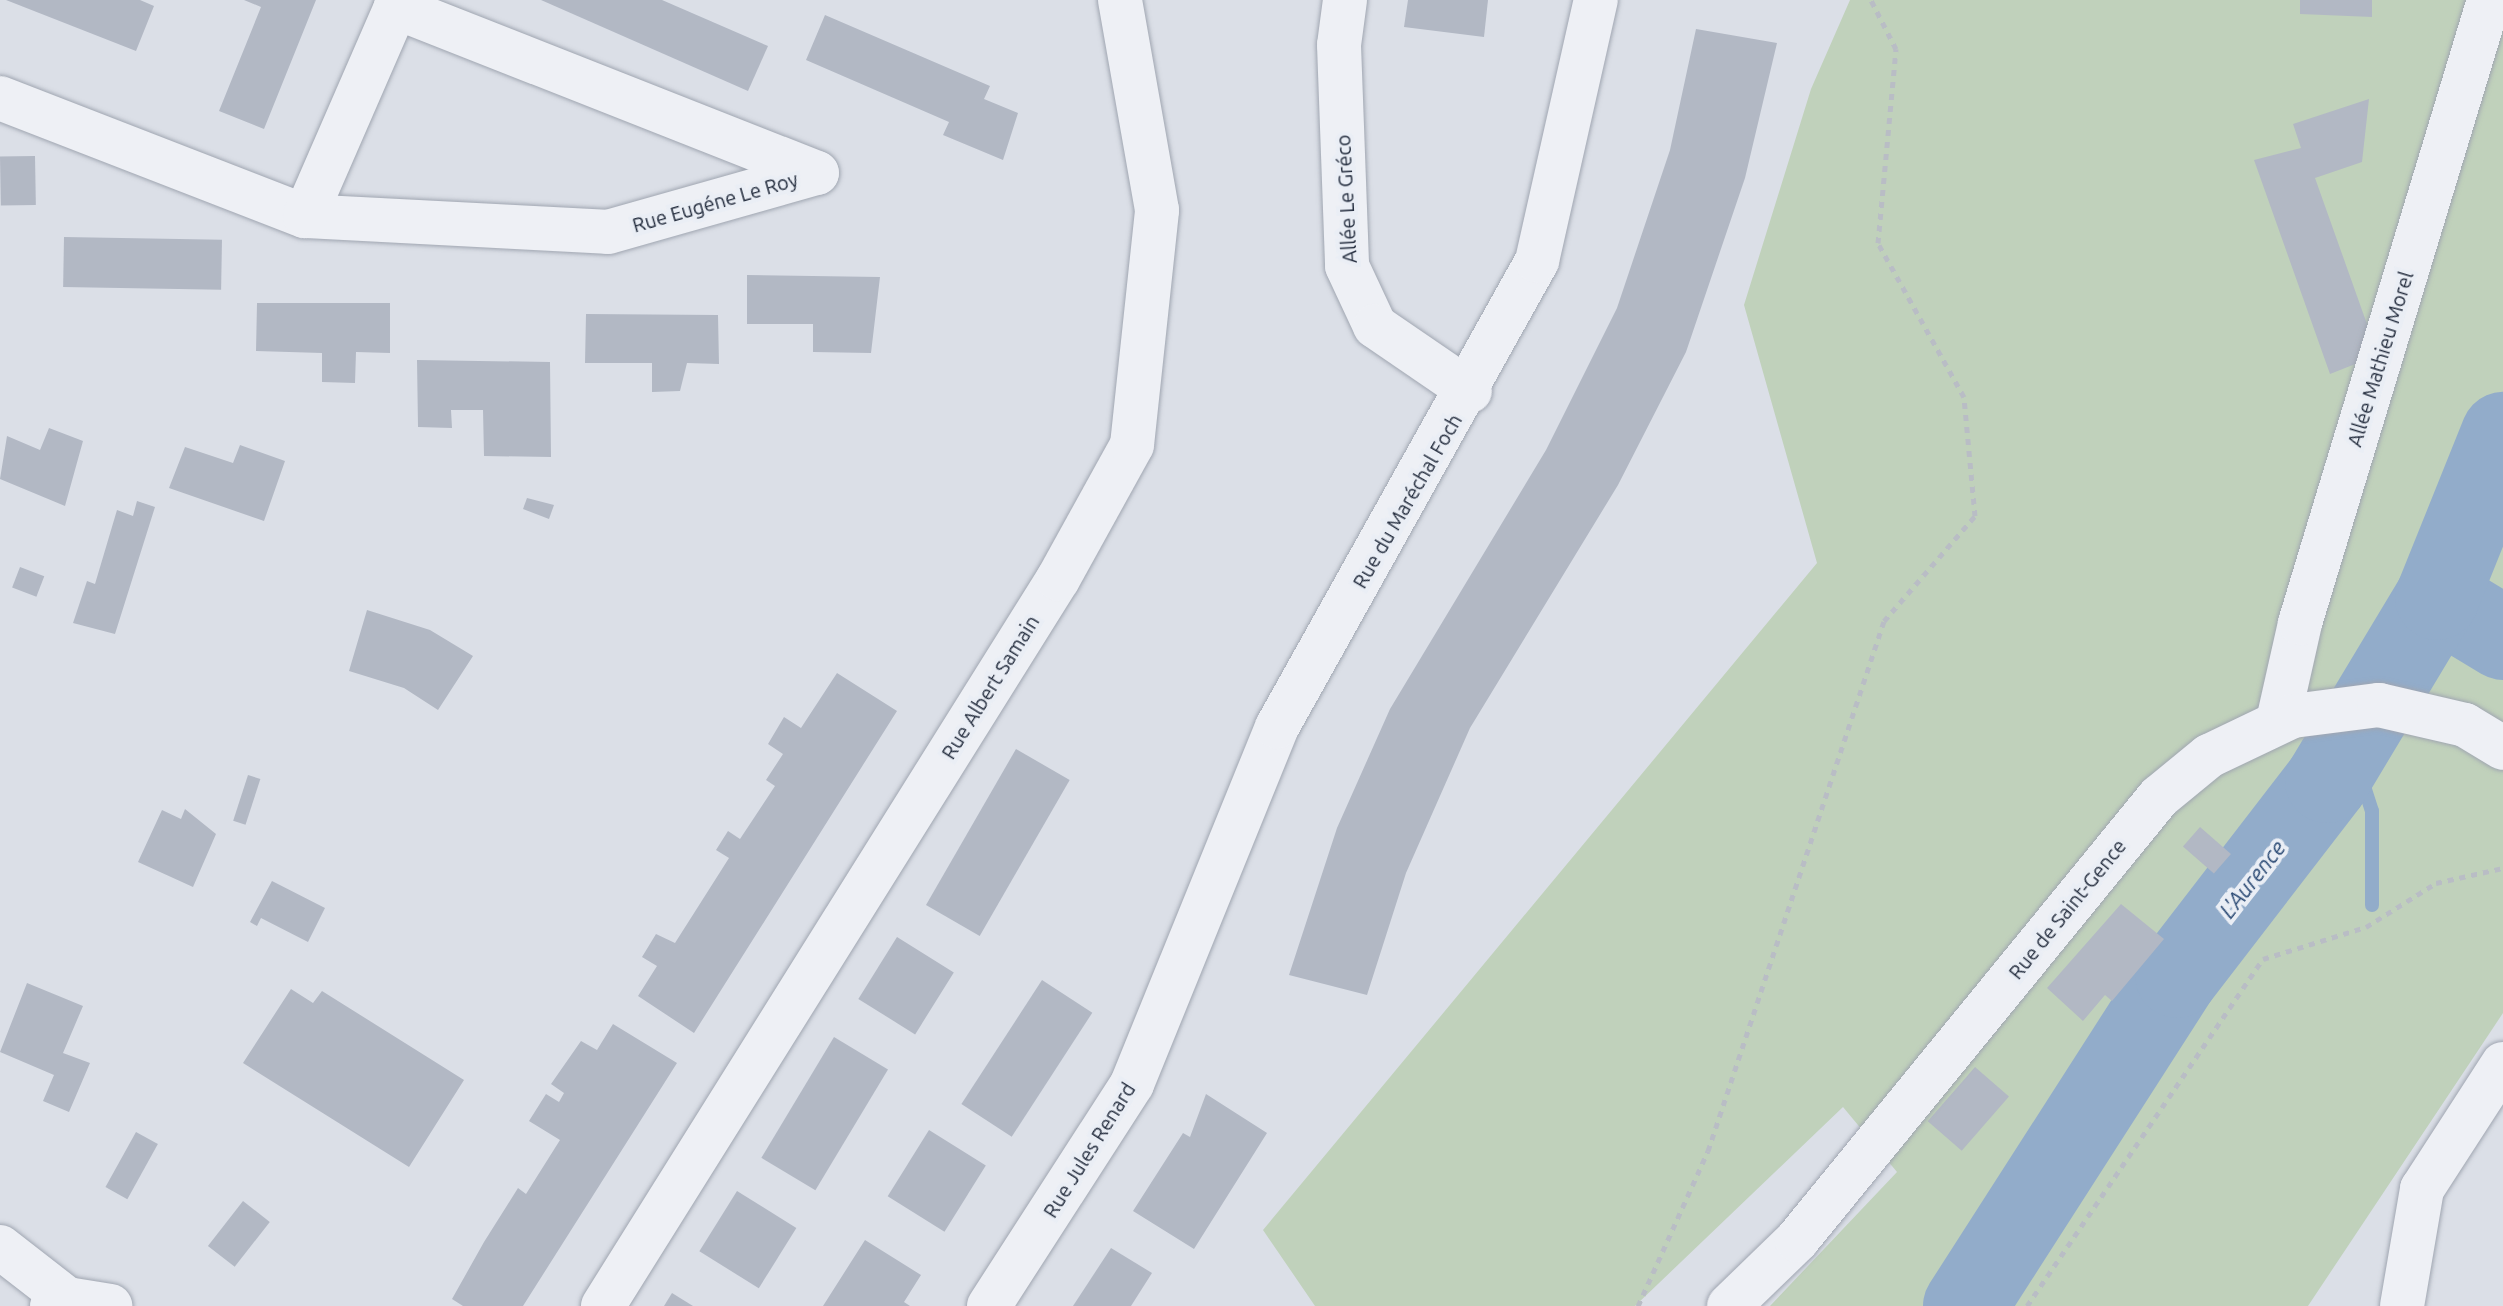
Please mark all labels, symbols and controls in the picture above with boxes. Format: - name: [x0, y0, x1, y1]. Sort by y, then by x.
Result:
- street label: Allée Le Gréco: [1331, 134, 1361, 264]
- street label: Rue Eugéne Le Roy: [629, 167, 801, 237]
- street label: Allée Mathieu Morel: [2342, 269, 2418, 449]
- street label: Rue du Maréchal Foch: [1347, 410, 1467, 592]
- street label: Rue Albert Samain: [936, 611, 1044, 763]
- street label: Rue de Saint-Gence: [2003, 834, 2131, 984]
- water label: L'Aurence: [2214, 835, 2290, 923]
- street label: Rue Jules Renard: [1038, 1078, 1140, 1222]

